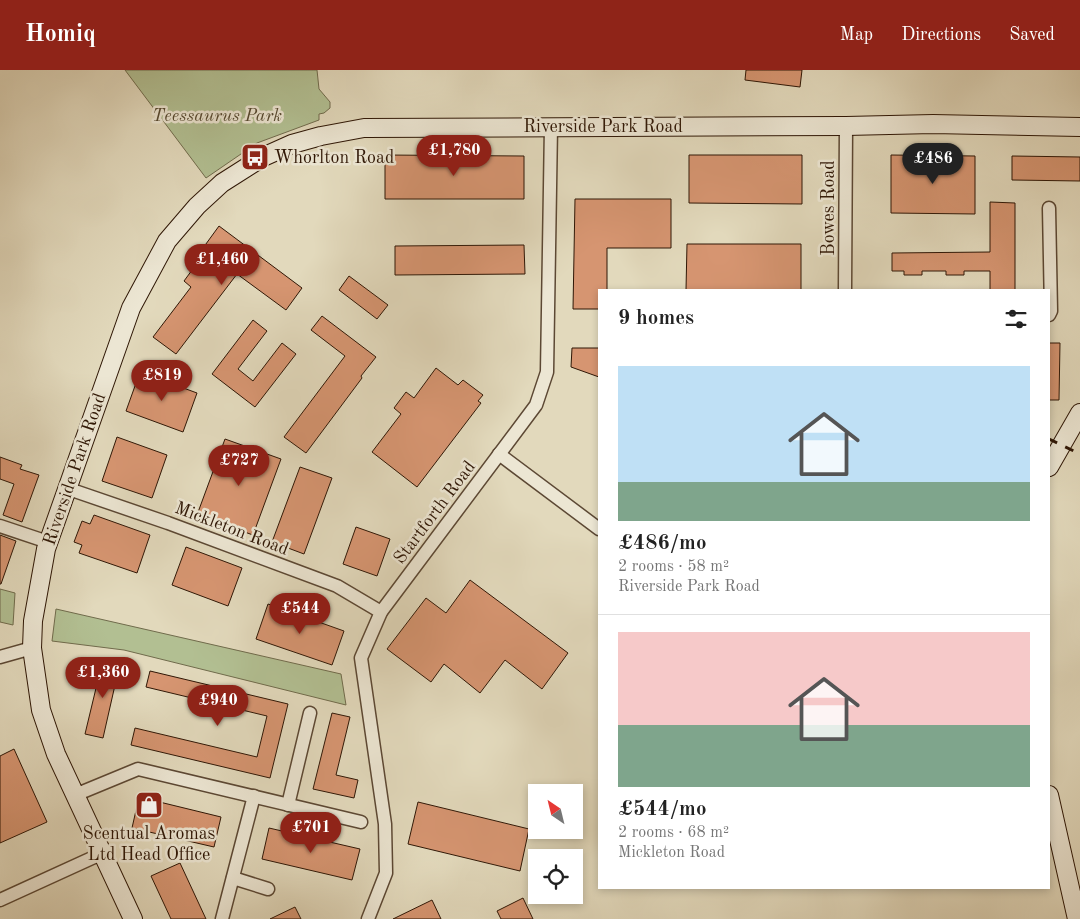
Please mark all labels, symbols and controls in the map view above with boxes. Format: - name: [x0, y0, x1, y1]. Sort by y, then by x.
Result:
- text: Homiq: [25, 23, 96, 47]
- text: Map: [840, 26, 873, 44]
- text: Directions: [901, 26, 981, 44]
- text: Saved: [1009, 26, 1055, 44]
- park label: Teessaurus Park: [152, 107, 282, 125]
- street label: Riverside Park Road: [523, 118, 683, 136]
- pin: £1,780: [413, 134, 495, 177]
- bus stop icon: Whorlton Road: [240, 142, 270, 172]
- pin: £486: [903, 142, 963, 185]
- text: £1,780: [427, 143, 481, 159]
- place label: Whorlton Road: [274, 149, 394, 167]
- text: £486: [913, 151, 953, 167]
- street label: Bowes Road: [820, 160, 838, 256]
- pin: £1,460: [181, 244, 263, 286]
- text: £1,460: [195, 252, 249, 268]
- icon: filters: [1002, 305, 1030, 333]
- text: 9 homes: [618, 308, 694, 329]
- pin: £819: [132, 360, 192, 402]
- text: £819: [142, 368, 182, 384]
- street label: Riverside Park Road: [40, 391, 109, 548]
- icon: home: [779, 399, 869, 489]
- pin: £727: [209, 444, 269, 487]
- text: £727: [219, 453, 259, 469]
- street label: Startforth Road: [390, 458, 479, 567]
- street label: Mickleton Road: [172, 499, 291, 559]
- text: £486/mo: [618, 533, 707, 554]
- text: 2 rooms · 58 m²: [618, 559, 729, 575]
- text: Riverside Park Road: [618, 579, 760, 595]
- pin: £544: [270, 592, 330, 635]
- text: £544: [280, 601, 320, 617]
- pin: £1,360: [62, 656, 144, 699]
- icon: home: [779, 664, 869, 754]
- text: £1,360: [76, 665, 130, 681]
- pin: £940: [188, 684, 248, 727]
- text: £940: [198, 693, 238, 709]
- north arrow: [528, 784, 582, 839]
- map controls: [528, 784, 583, 904]
- shop icon: Scentual Aromas Ltd Head Office: [134, 790, 164, 820]
- text: £544/mo: [618, 799, 707, 820]
- pin: £701: [281, 812, 341, 854]
- text: £701: [291, 820, 331, 836]
- place label: Scentual Aromas Ltd Head Office: [83, 825, 216, 864]
- text: 2 rooms · 68 m²: [618, 825, 729, 841]
- text: Mickleton Road: [618, 845, 725, 861]
- button: locate: [528, 849, 583, 904]

